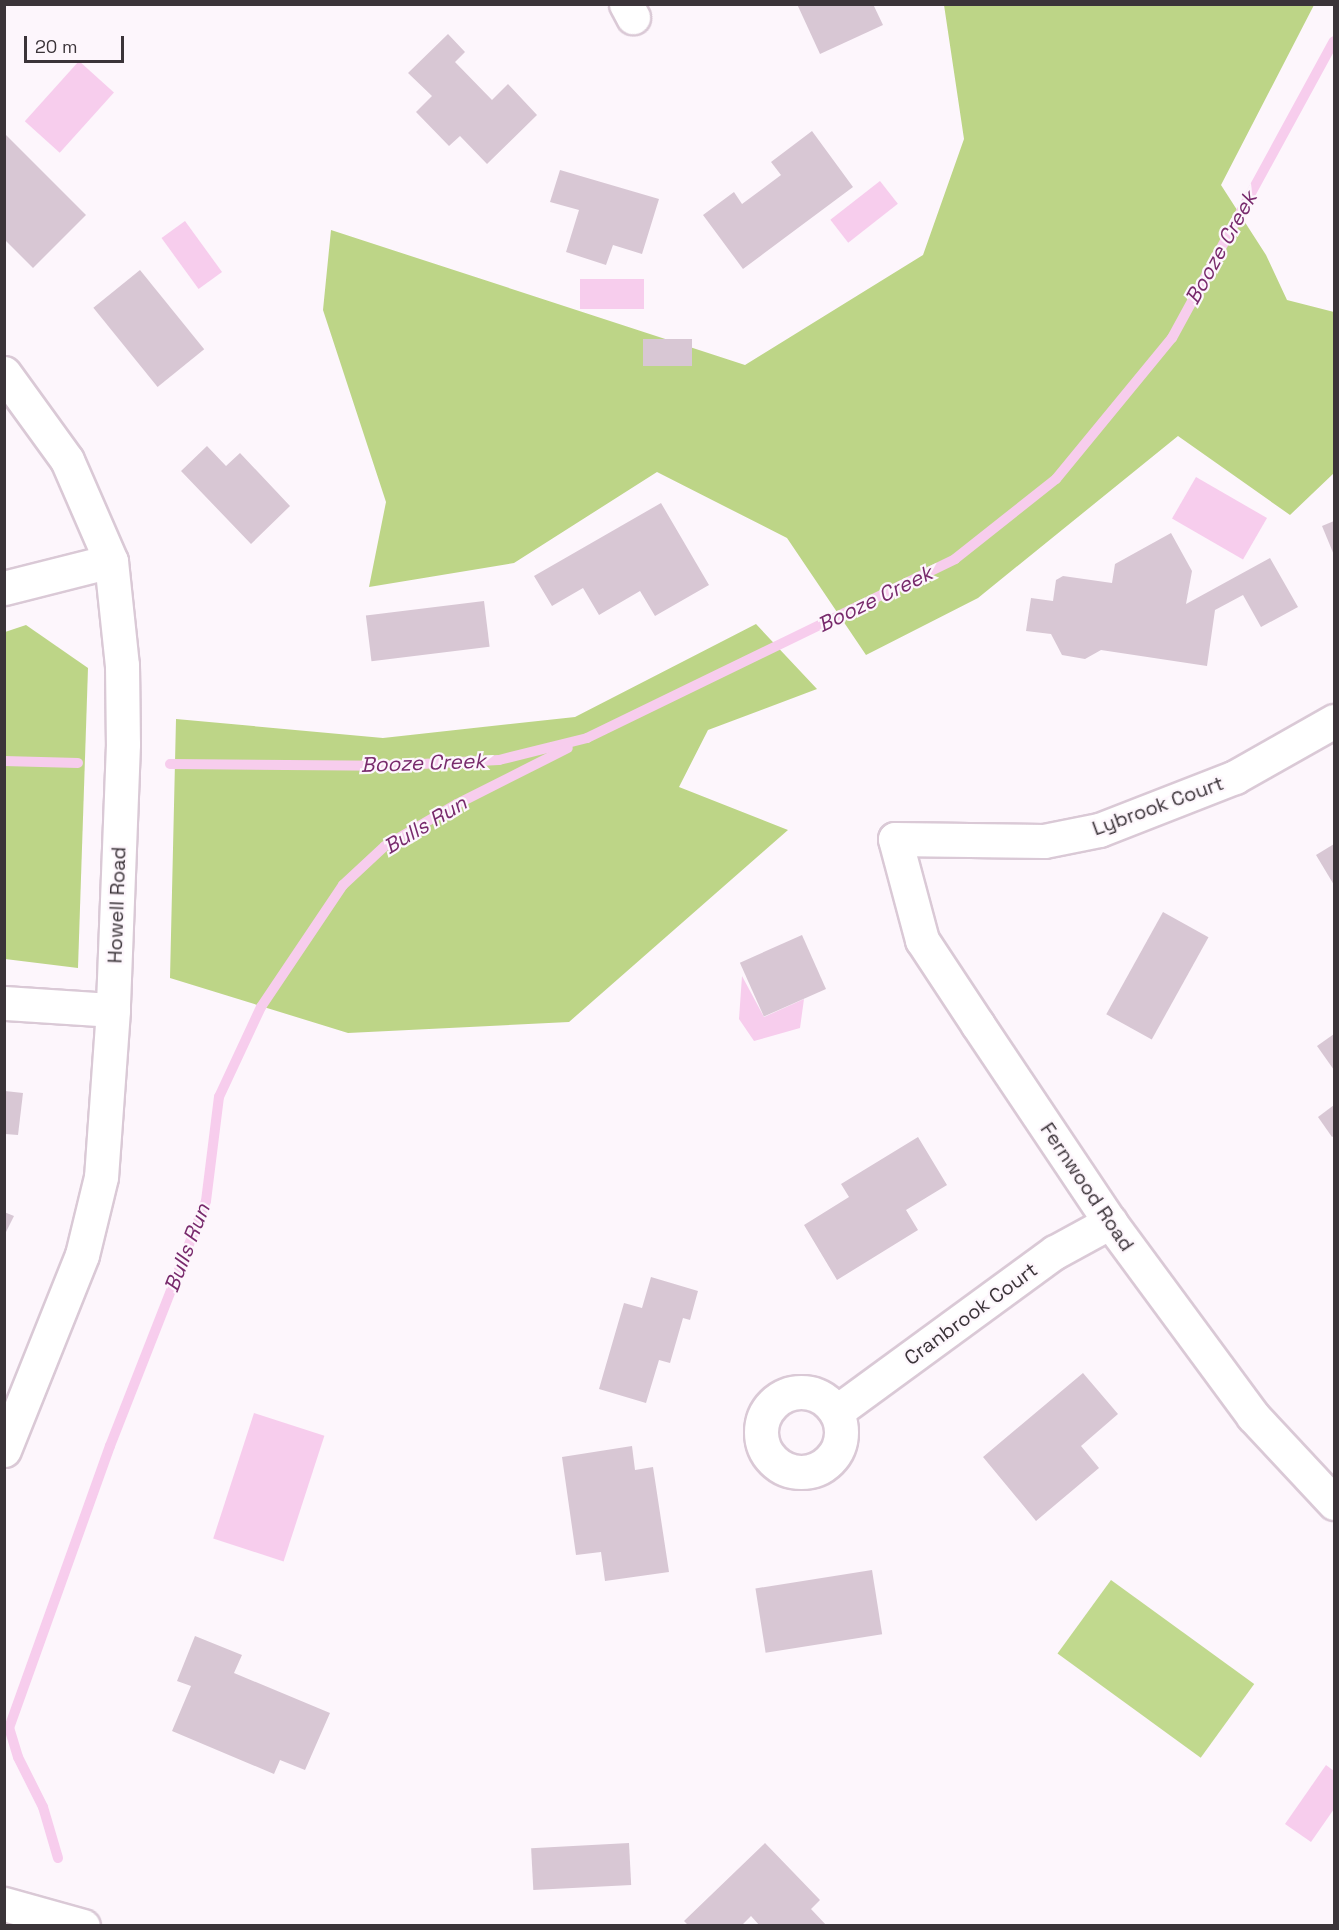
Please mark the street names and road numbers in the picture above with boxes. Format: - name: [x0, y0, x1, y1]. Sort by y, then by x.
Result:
- street label: Lybrook Court: [1089, 771, 1227, 841]
- street label: Howell Road: [103, 846, 131, 964]
- street label: Fernwood Road: [1035, 1118, 1139, 1256]
- street label: Cranbrook Court: [900, 1258, 1042, 1370]

